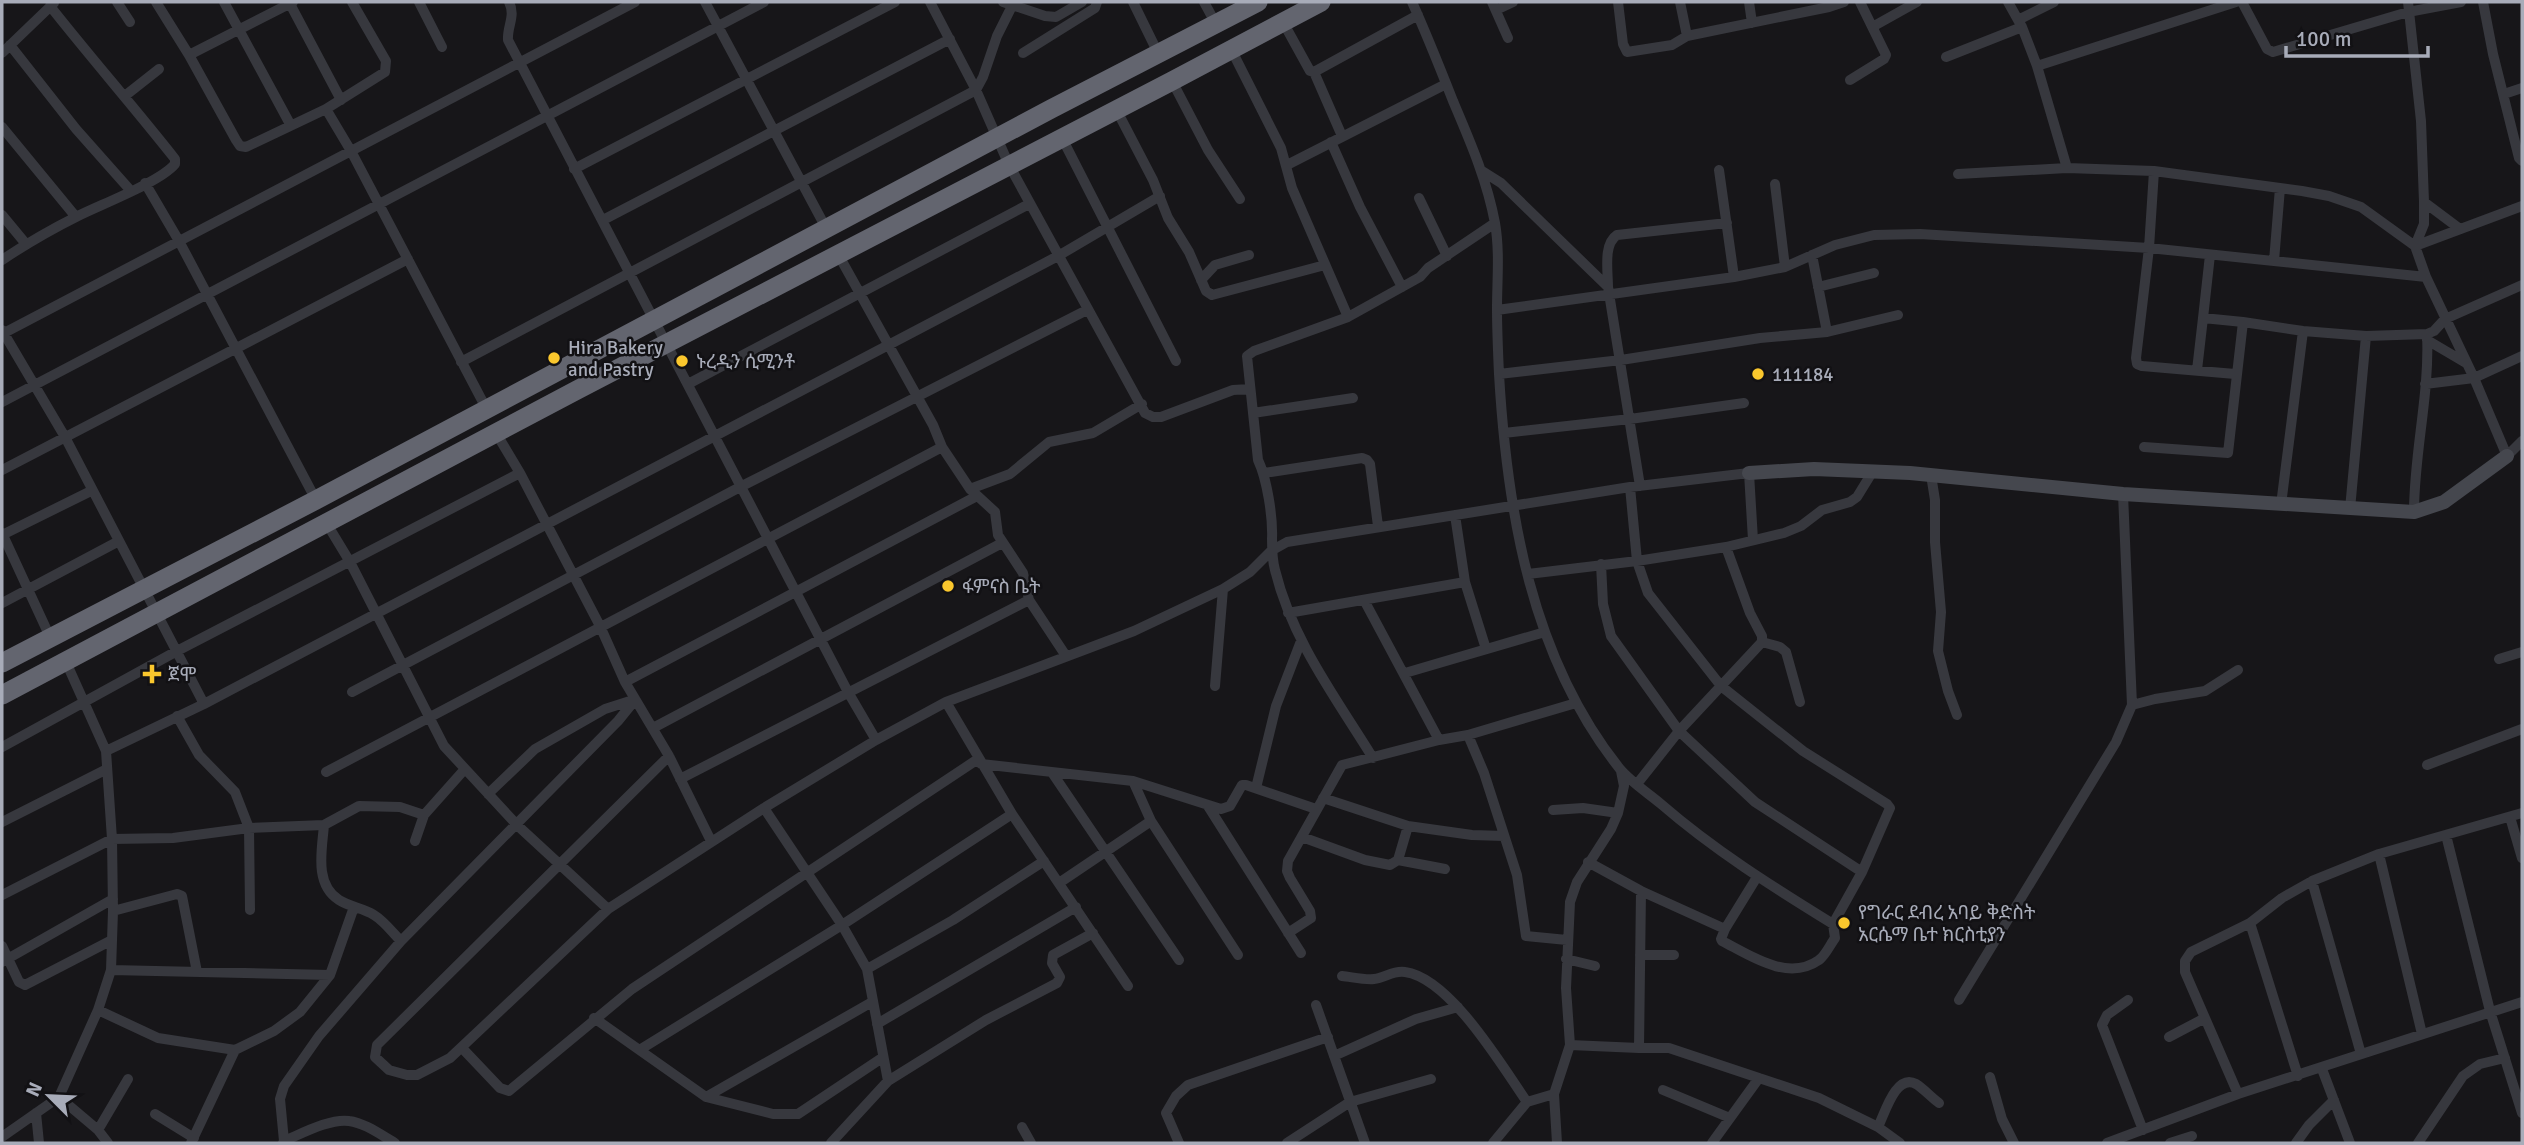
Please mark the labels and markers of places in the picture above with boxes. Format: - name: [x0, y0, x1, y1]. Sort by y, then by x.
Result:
- place label: Hira Bakery and Pastry: [568, 336, 663, 382]
- marker: Hira Bakery and Pastry: [546, 350, 562, 366]
- place label: ኑረዲን ሲሚንቶ: [696, 350, 796, 374]
- marker: ኑረዲን ሲሚንቶ: [674, 353, 690, 369]
- place label: 111184: [1772, 363, 1834, 387]
- marker: 111184: [1750, 366, 1766, 382]
- place label: ፋምናስ ቤት: [962, 575, 1041, 599]
- marker: ፋምናስ ቤት: [940, 578, 956, 594]
- place label: ጀሞ: [168, 663, 197, 687]
- marker: ጀሞ: [142, 664, 162, 684]
- place label: የግራር ደብረ አባይ ቅድስት አርሴማ ቤተ ክርስቲያን: [1858, 901, 2036, 947]
- marker: የግራር ደብረ አባይ ቅድስት አርሴማ ቤተ ክርስቲያን: [1836, 915, 1852, 931]

